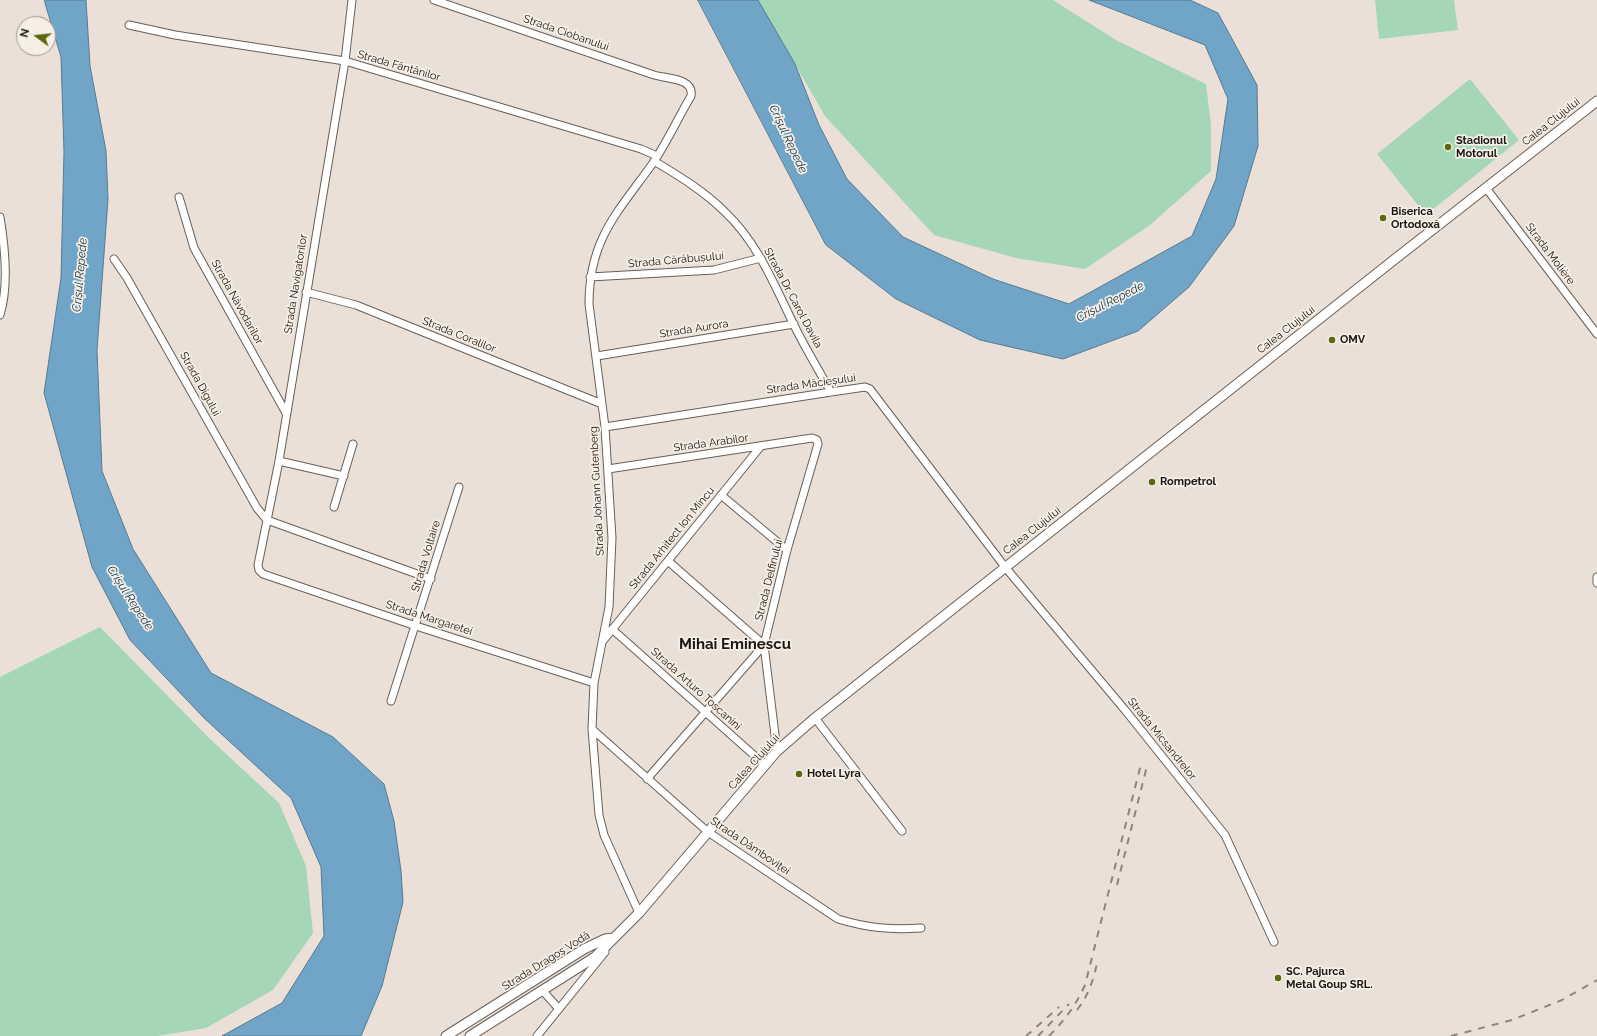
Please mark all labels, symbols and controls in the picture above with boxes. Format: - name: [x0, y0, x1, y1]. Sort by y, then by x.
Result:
- street label: Strada Ciobanului: [521, 12, 611, 54]
- north arrow: [16, 16, 56, 56]
- text: N: [18, 27, 32, 39]
- street label: Strada Fântânilor: [356, 48, 442, 84]
- street label: Calea Clujului: [1519, 95, 1583, 149]
- water label: Crișul Repede: [766, 102, 810, 176]
- place label: Stadionul Motorul: [1456, 134, 1507, 160]
- marker: Stadionul Motorul: [1443, 142, 1453, 152]
- place label: Biserica Ortodoxă: [1391, 205, 1440, 231]
- marker: Biserica Ortodoxă: [1378, 213, 1388, 223]
- street label: Strada Molière: [1523, 221, 1577, 287]
- street label: Strada Navigatorilor: [282, 233, 310, 335]
- water label: Crișul Repede: [70, 237, 90, 313]
- street label: Strada Dr. Carol Davila: [761, 246, 825, 350]
- street label: Strada Cărăbușului: [628, 249, 724, 271]
- street label: Strada Năvodarilor: [208, 257, 266, 347]
- water label: Crișul Repede: [1074, 279, 1146, 325]
- street label: Calea Clujului: [1254, 303, 1318, 357]
- street label: Strada Coralilor: [420, 314, 498, 356]
- street label: Strada Aurora: [659, 317, 729, 341]
- place label: OMV: [1340, 333, 1365, 347]
- marker: OMV: [1327, 335, 1337, 345]
- street label: Strada Digului: [177, 350, 223, 418]
- street label: Strada Măcieșului: [766, 371, 856, 397]
- street label: Strada Johann Gutenberg: [587, 426, 607, 556]
- street label: Strada Arabilor: [673, 431, 749, 455]
- place label: Rompetrol: [1160, 475, 1216, 489]
- marker: Rompetrol: [1147, 477, 1157, 487]
- street label: Strada Arhitect Ion Mincu: [627, 484, 717, 592]
- street label: Calea Clujului: [1000, 504, 1064, 558]
- street label: Strada Voltaire: [409, 519, 443, 593]
- street label: Strada Delfinului: [752, 538, 786, 622]
- water label: Crișul Repede: [104, 563, 156, 633]
- street label: Strada Margaretei: [384, 598, 474, 638]
- district label: Mihai Eminescu: [679, 635, 791, 653]
- street label: Strada Arturo Toscanini: [648, 645, 744, 733]
- street label: Strada Micsandrelor: [1125, 695, 1199, 783]
- street label: Calea Clujului: [726, 732, 782, 792]
- place label: Hotel Lyra: [807, 767, 861, 781]
- marker: Hotel Lyra: [794, 769, 804, 779]
- street label: Strada Dâmboviței: [708, 814, 792, 878]
- street label: Strada Dragoș Vodă: [500, 929, 592, 993]
- place label: SC. Pajurca Metal Goup SRL.: [1286, 965, 1373, 991]
- marker: SC. Pajurca Metal Goup SRL.: [1273, 973, 1283, 983]

